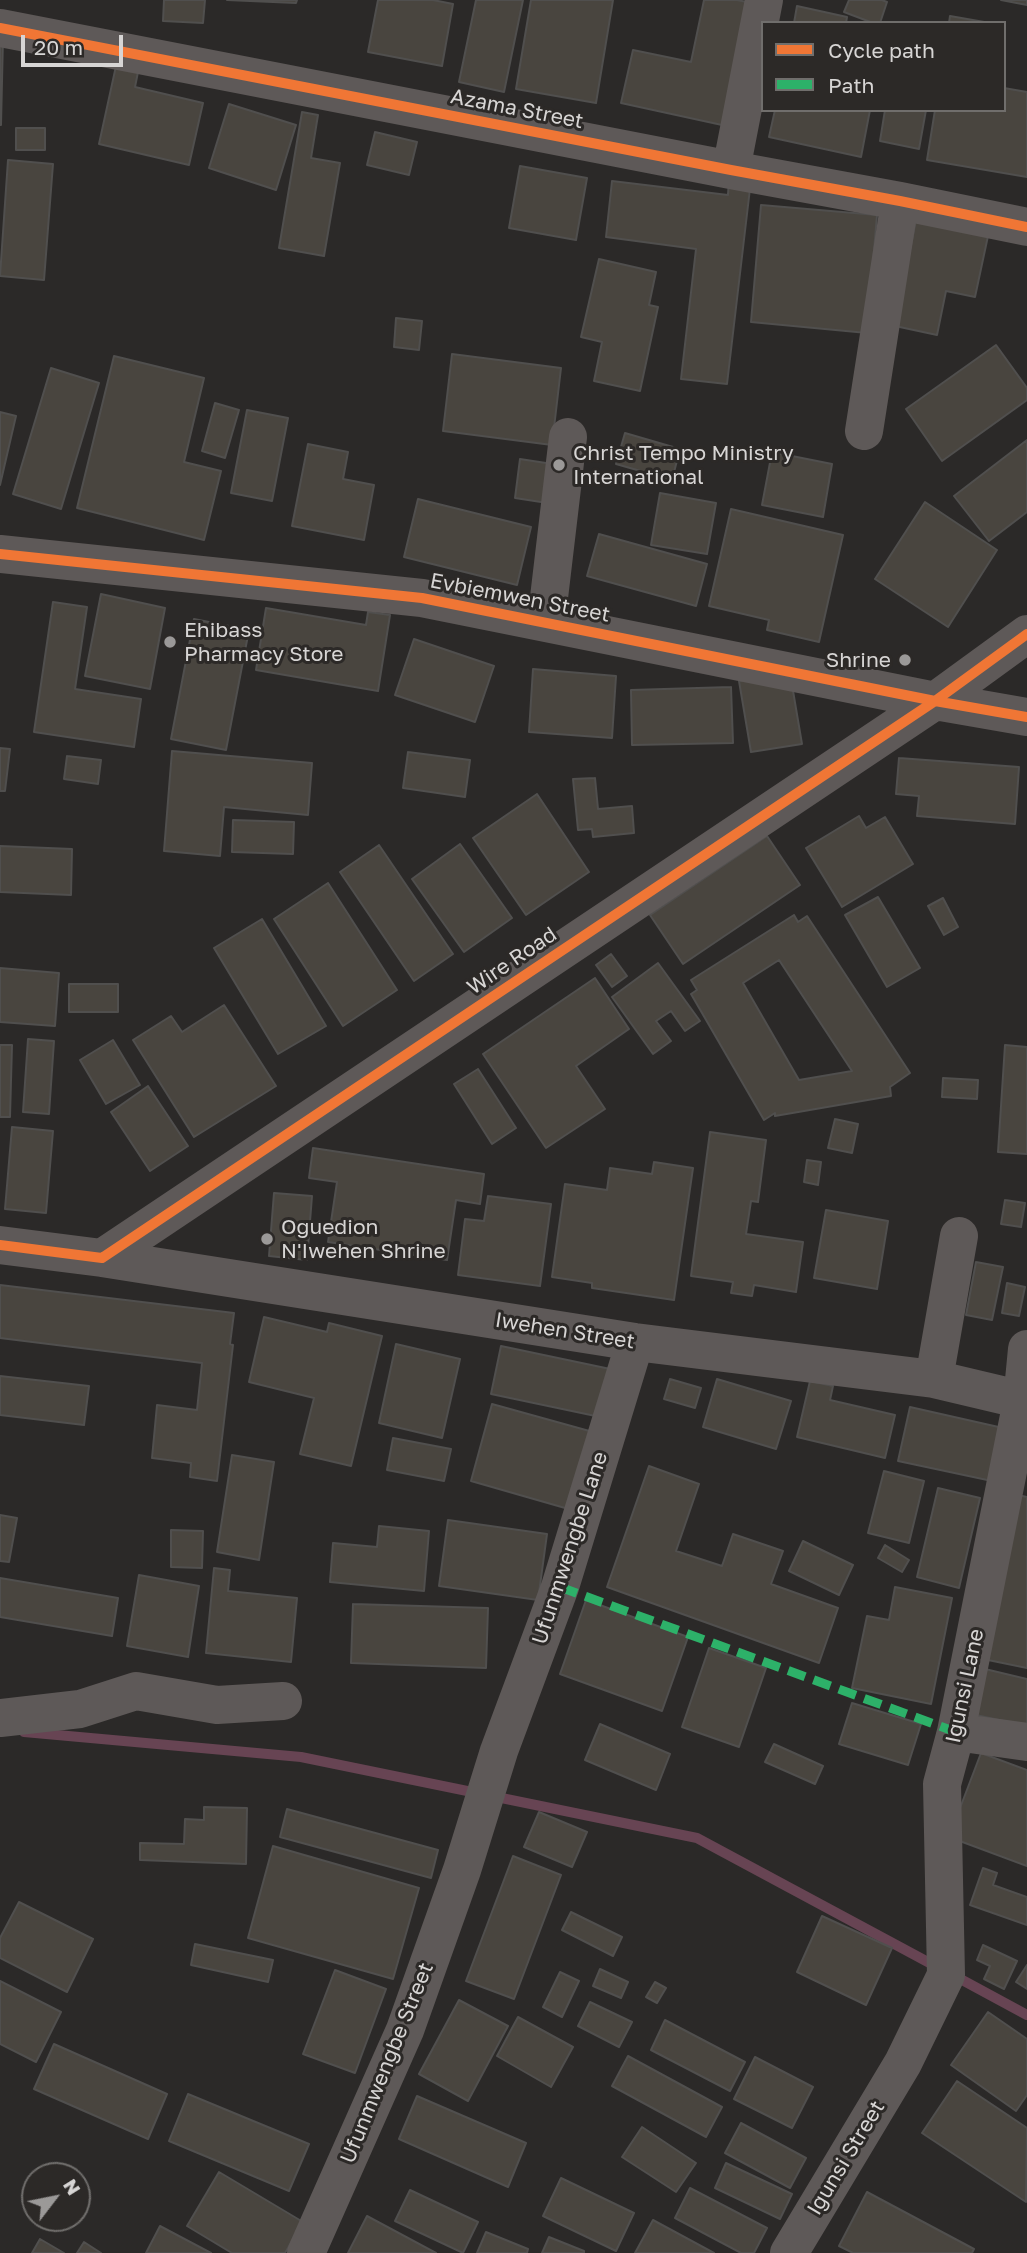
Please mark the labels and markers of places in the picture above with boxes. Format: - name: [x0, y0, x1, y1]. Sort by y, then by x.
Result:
- place label: Christ Tempo Ministry International: [573, 440, 794, 490]
- marker: Christ Tempo Ministry International: [551, 457, 567, 473]
- place label: Ehibass Pharmacy Store: [184, 617, 343, 667]
- marker: Ehibass Pharmacy Store: [162, 634, 178, 650]
- place label: Shrine: [826, 647, 891, 673]
- marker: Shrine: [897, 652, 913, 668]
- place label: Oguedion N'Iwehen Shrine: [281, 1214, 446, 1264]
- marker: Oguedion N'Iwehen Shrine: [259, 1231, 275, 1247]

